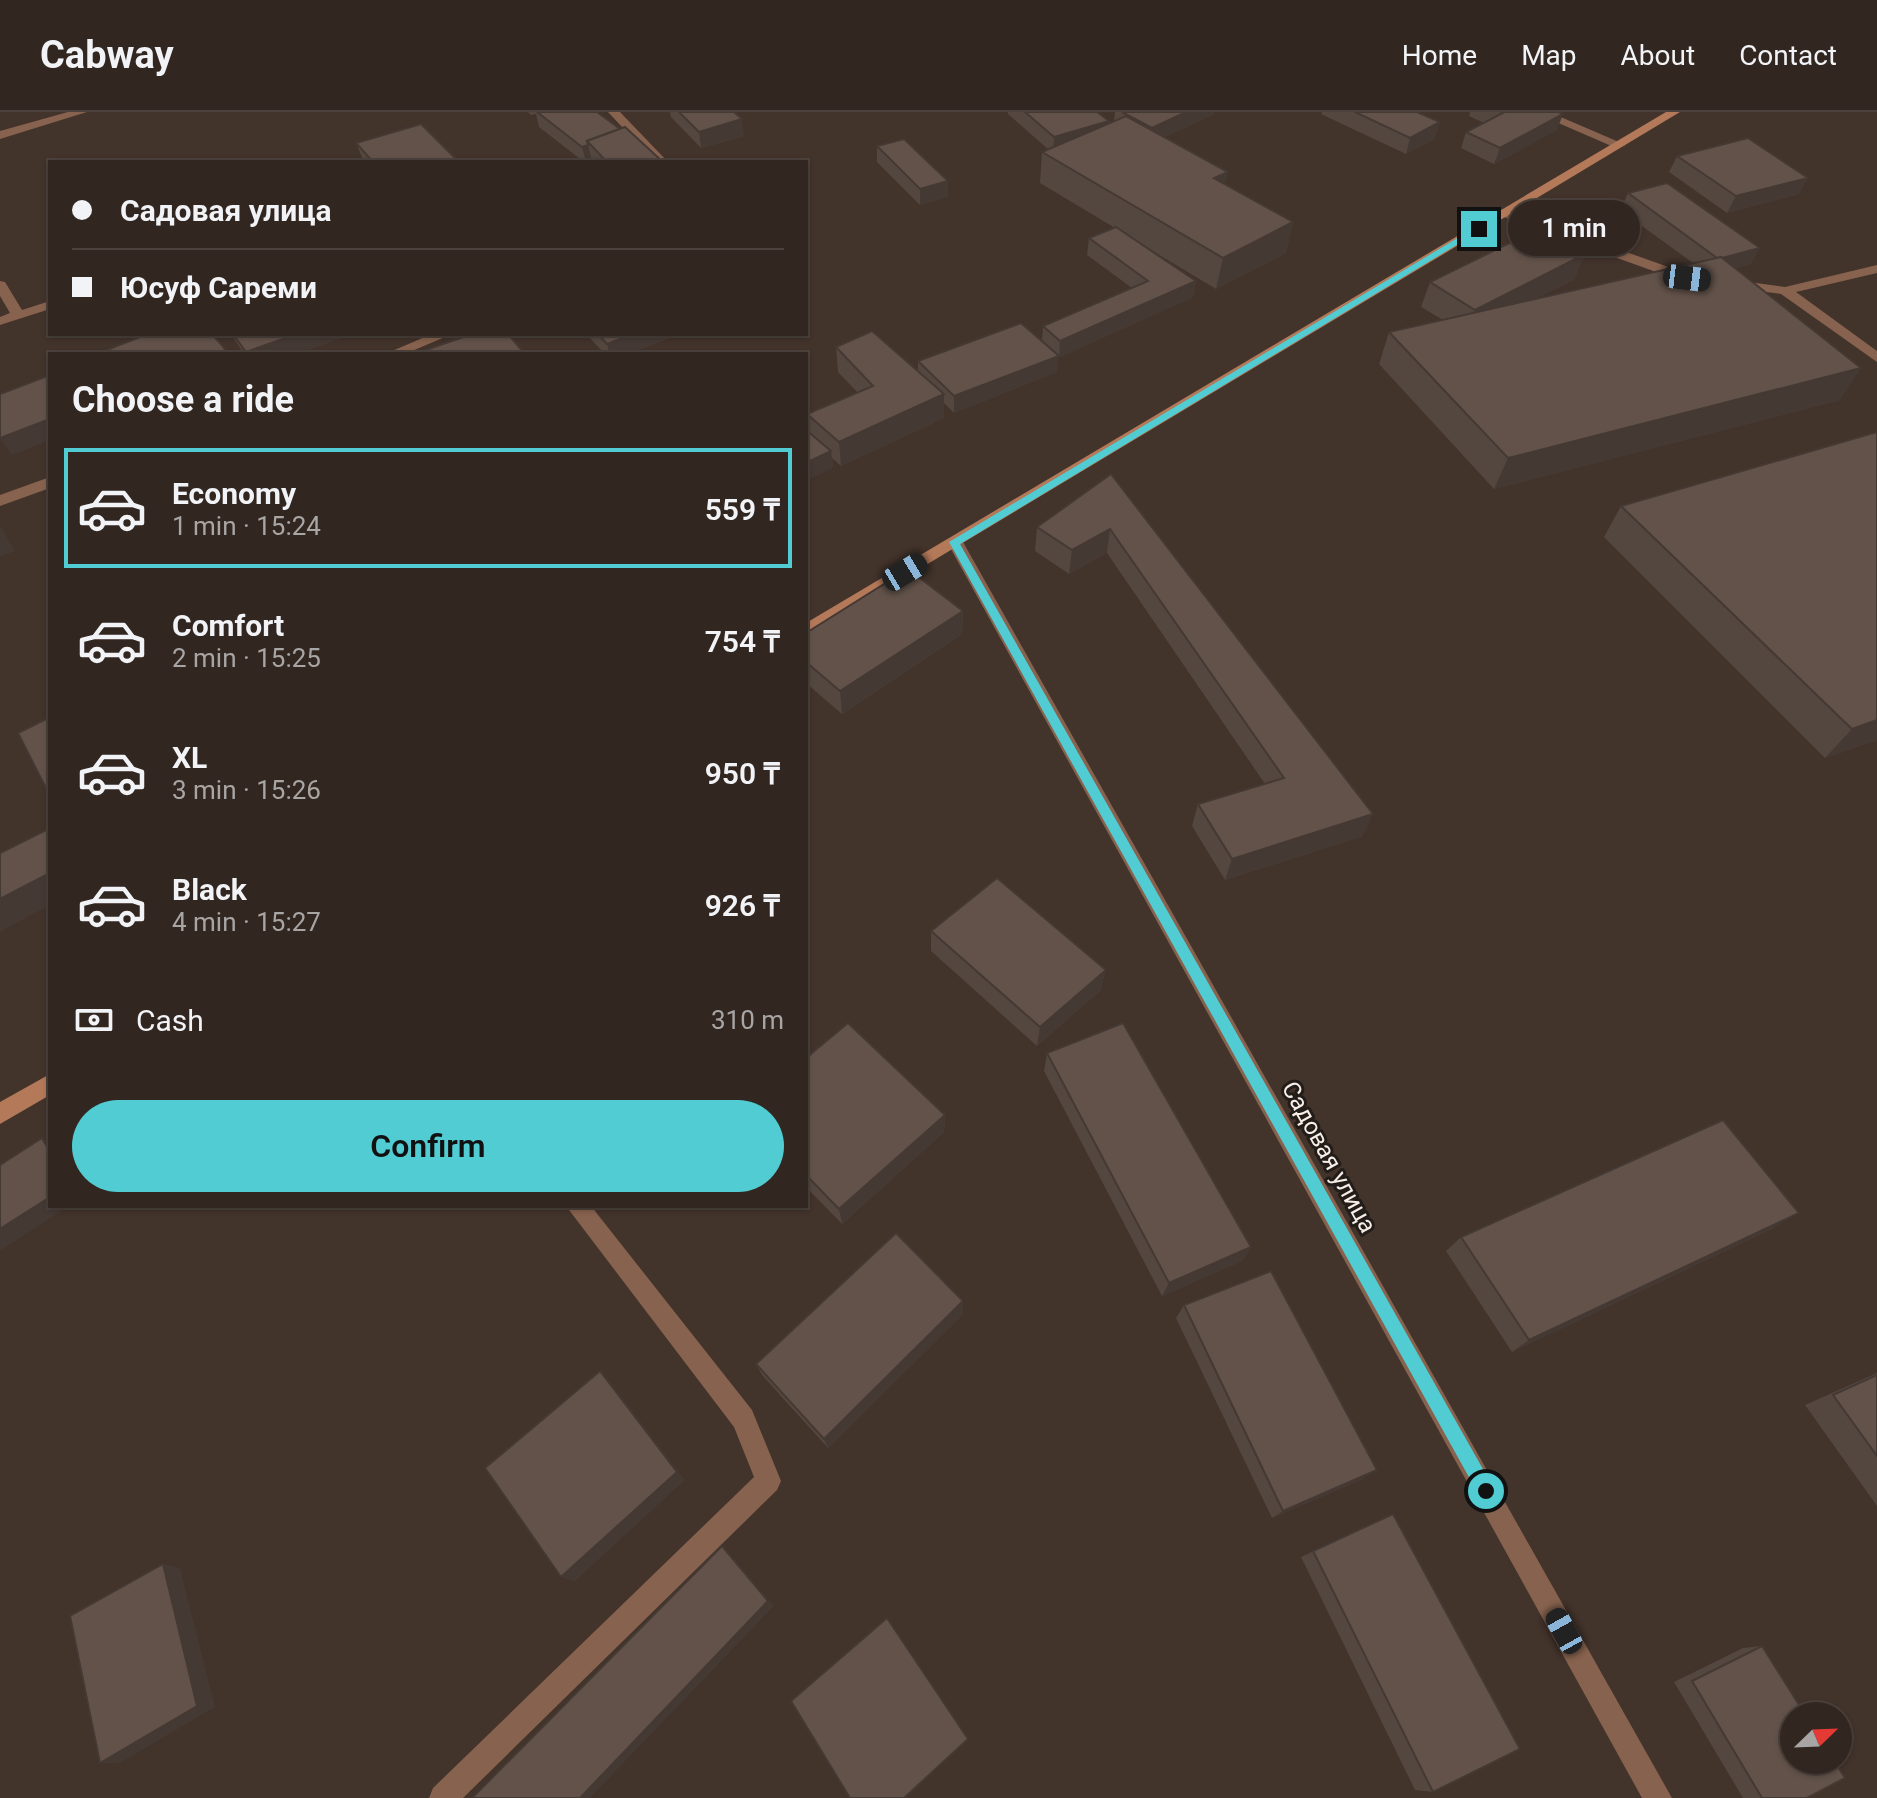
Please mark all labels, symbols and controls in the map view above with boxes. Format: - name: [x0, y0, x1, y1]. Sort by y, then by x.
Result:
- text: Cabway: [40, 33, 174, 77]
- text: Home: [1402, 39, 1477, 72]
- text: Map: [1521, 39, 1577, 72]
- text: About: [1621, 39, 1695, 72]
- text: Contact: [1739, 39, 1837, 72]
- text: Садовая улица: [120, 193, 332, 228]
- callout: 1 min: [1507, 201, 1639, 257]
- route end: [1461, 211, 1497, 247]
- text: 1 min: [1541, 213, 1607, 243]
- car: [1662, 263, 1712, 293]
- text: Юсуф Сареми: [120, 270, 317, 305]
- text: Choose a ride: [72, 379, 294, 421]
- icon: car: [76, 472, 148, 544]
- text: Economy: [172, 476, 296, 511]
- text: 559 ₸: [705, 492, 780, 527]
- text: 1 min · 15:24: [172, 511, 321, 541]
- car: [878, 549, 932, 595]
- icon: car: [76, 604, 148, 676]
- text: Comfort: [172, 608, 284, 643]
- text: 754 ₸: [705, 624, 780, 659]
- text: 2 min · 15:25: [172, 643, 321, 673]
- icon: car: [76, 736, 148, 808]
- text: XL: [172, 740, 207, 775]
- text: 950 ₸: [705, 756, 780, 791]
- text: 3 min · 15:26: [172, 775, 321, 805]
- icon: car: [76, 868, 148, 940]
- text: Black: [172, 872, 247, 907]
- text: 926 ₸: [705, 888, 780, 923]
- text: 4 min · 15:27: [172, 907, 321, 937]
- icon: cash: [72, 998, 116, 1042]
- text: Cash: [136, 1003, 204, 1038]
- text: 310 m: [711, 1005, 784, 1035]
- street label: Садовая улица: [1276, 1076, 1382, 1238]
- button: Confirm: [72, 1100, 784, 1192]
- route start: [1468, 1473, 1504, 1509]
- car: [1542, 1604, 1586, 1658]
- north arrow: [1780, 1702, 1852, 1774]
- map controls: [1780, 1702, 1852, 1774]

